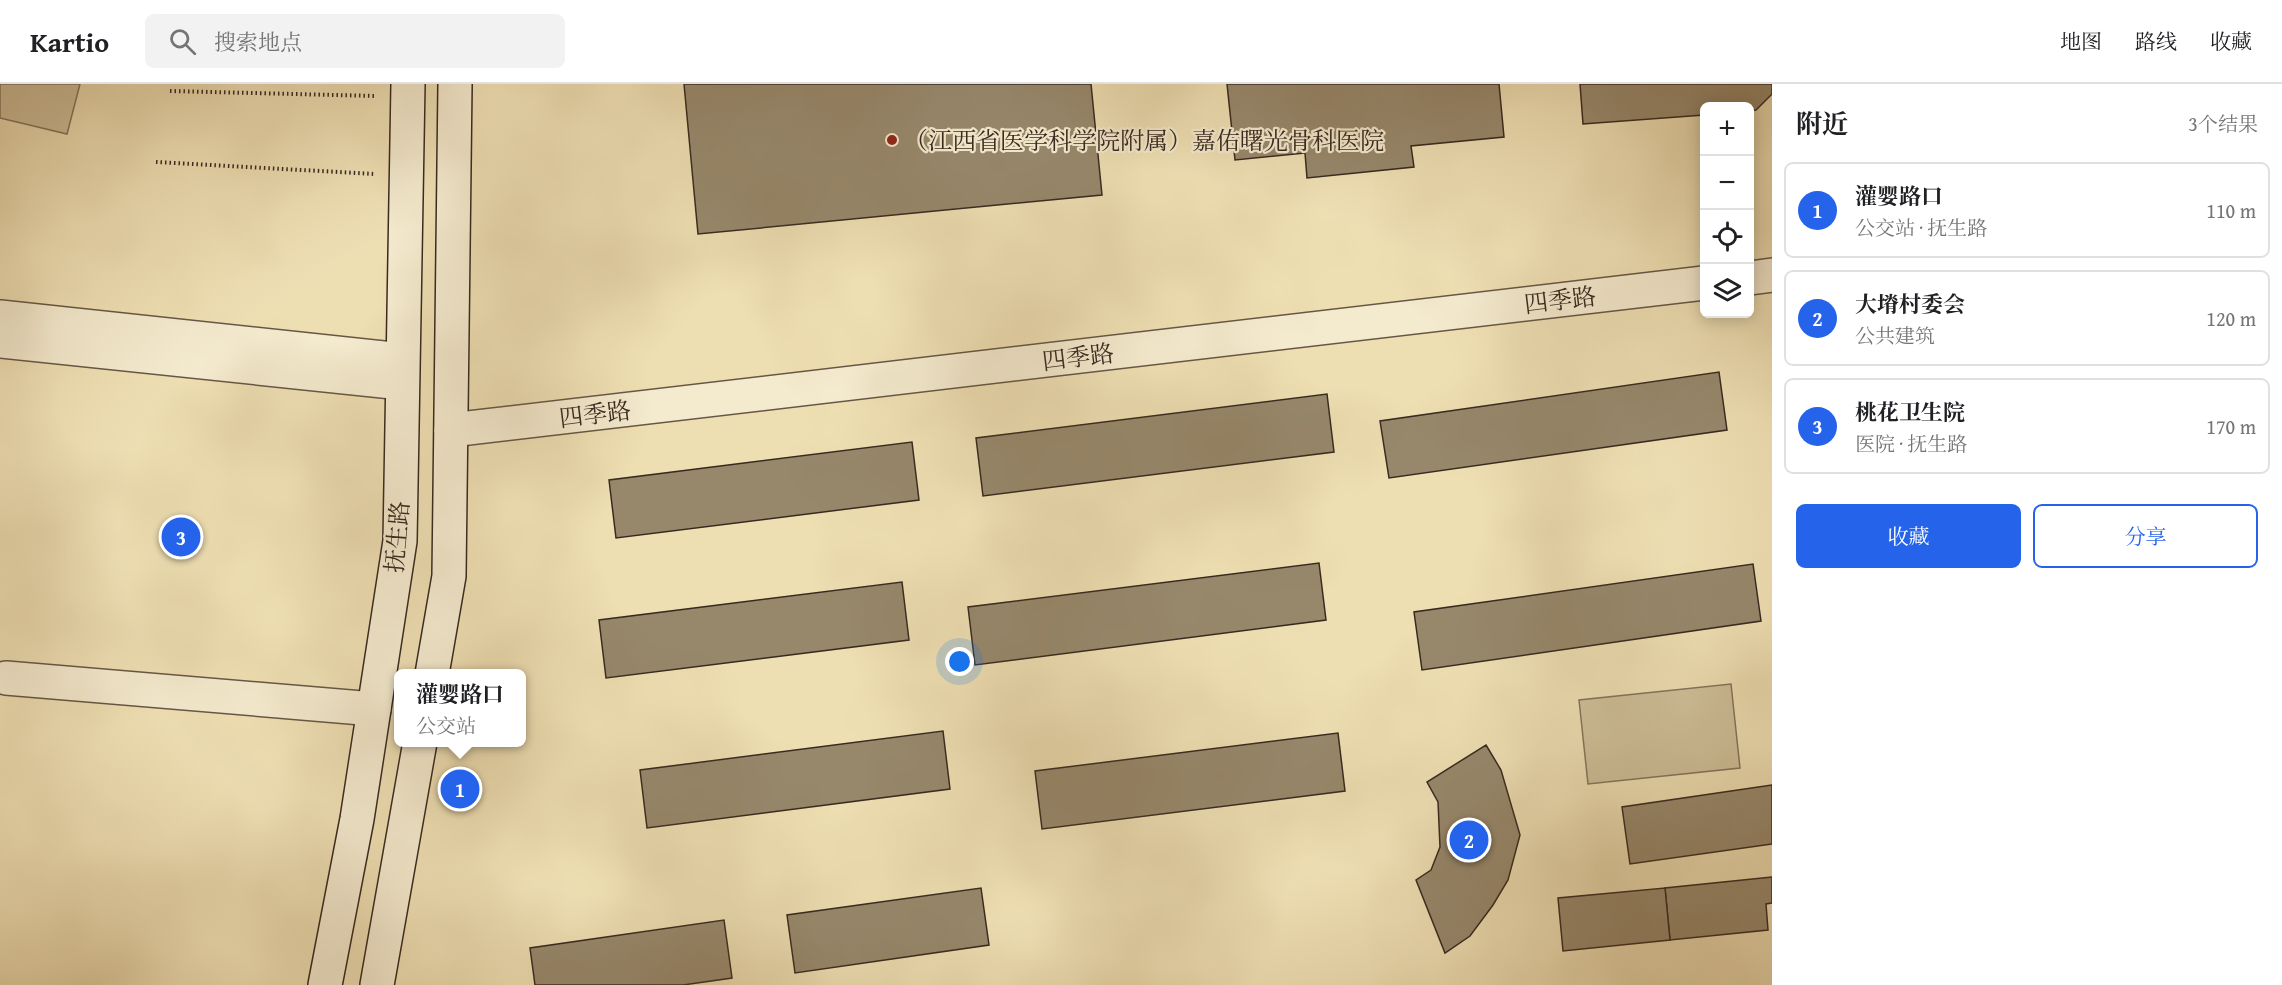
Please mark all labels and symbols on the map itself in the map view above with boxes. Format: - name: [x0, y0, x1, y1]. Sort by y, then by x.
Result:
- place label: （江西省医学科学院附属）嘉佑曙光骨科医院: [904, 123, 1384, 158]
- marker: （江西省医学科学院附属）嘉佑曙光骨科医院: [885, 133, 899, 147]
- street label: 四季路: [1522, 278, 1598, 322]
- street label: 四季路: [1040, 335, 1116, 379]
- street label: 四季路: [557, 392, 633, 436]
- street label: 抚生路: [376, 500, 418, 574]
- pin: 3: [162, 514, 201, 560]
- your location: [945, 647, 974, 676]
- pin: 1: [440, 766, 480, 812]
- pin: 2: [1450, 818, 1488, 862]

